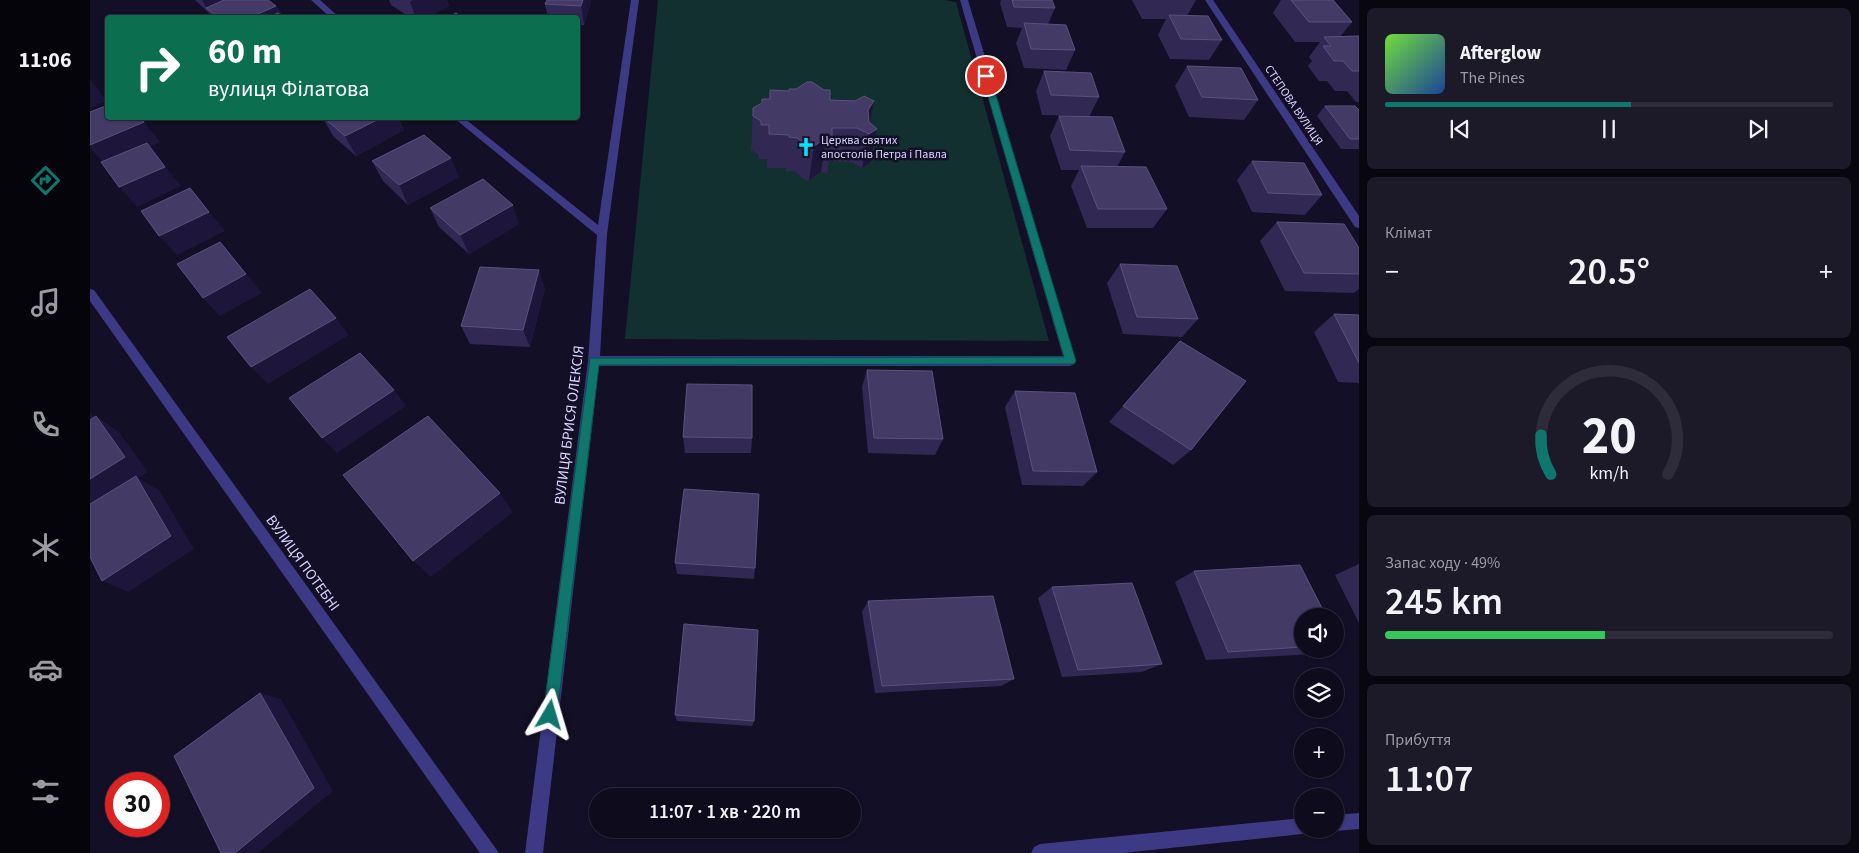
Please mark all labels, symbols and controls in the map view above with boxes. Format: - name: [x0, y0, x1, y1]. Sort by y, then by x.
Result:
- text: 60 m: [208, 27, 282, 77]
- icon: right: [125, 35, 190, 100]
- text: Afterglow: [1460, 40, 1541, 67]
- text: 11:06: [18, 44, 72, 76]
- pin: [965, 55, 1007, 97]
- icon: arrive: [972, 62, 1000, 90]
- street label: СТЕПОВА ВУЛИЦЯ: [1260, 62, 1327, 149]
- text: The Pines: [1460, 67, 1525, 89]
- text: вулиця Філатова: [208, 73, 369, 105]
- icon: previous: [1446, 115, 1474, 143]
- icon: pause: [1595, 115, 1623, 143]
- icon: next: [1744, 115, 1772, 143]
- place label: Церква святих апостолів Петра і Павла: [821, 132, 947, 163]
- church icon: Церква святих апостолів Петра і Павла: [795, 136, 817, 158]
- icon: directions: [28, 163, 63, 198]
- text: Клімат: [1385, 222, 1432, 244]
- text: 20.5°: [1568, 245, 1650, 299]
- text: −: [1385, 252, 1399, 292]
- text: +: [1819, 252, 1833, 292]
- icon: music: [28, 285, 63, 320]
- street label: ВУЛИЦЯ БРИСЯ ОЛЕКСІЯ: [549, 344, 590, 506]
- text: 20: [1582, 400, 1636, 474]
- icon: phone: [28, 407, 63, 442]
- text: km/h: [1589, 461, 1629, 486]
- street label: ВУЛИЦЯ ПОТЕБНІ: [261, 511, 345, 616]
- icon: climate: [28, 530, 63, 565]
- text: Запас ходу · 49%: [1385, 552, 1500, 574]
- text: 245 km: [1385, 575, 1503, 629]
- map controls: [1294, 608, 1344, 838]
- button: sound: [1294, 608, 1344, 658]
- icon: car: [28, 652, 63, 687]
- button: layers: [1294, 668, 1344, 718]
- position arrow: [523, 688, 575, 740]
- button: +: [1294, 728, 1344, 778]
- text: Прибуття: [1385, 729, 1451, 751]
- text: 11:07: [1385, 752, 1473, 806]
- speed limit sign: 30: [105, 772, 170, 837]
- icon: filters: [28, 774, 63, 809]
- button: −: [1294, 788, 1344, 838]
- text: 11:07 · 1 хв · 220 m: [649, 799, 801, 826]

